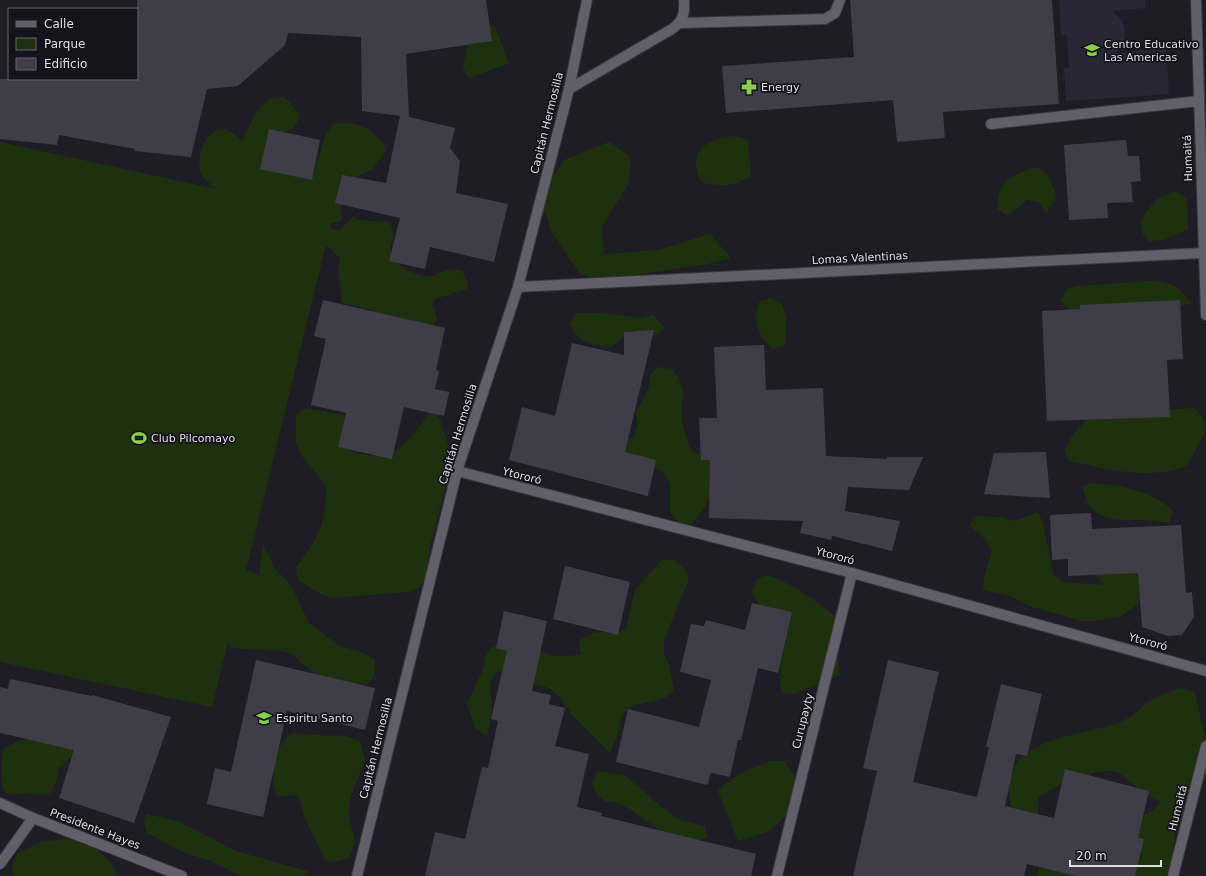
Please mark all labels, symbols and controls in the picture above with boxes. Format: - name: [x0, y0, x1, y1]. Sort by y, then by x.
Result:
- legend: [8, 8, 138, 80]
- text: Calle: [44, 17, 74, 31]
- text: Parque: [44, 37, 85, 51]
- place label: Centro Educativo Las Americas: [1104, 38, 1199, 64]
- school or university icon: Centro Educativo Las Americas: [1083, 41, 1101, 59]
- text: Edificio: [44, 57, 87, 71]
- street label: Capitán Hermosilla: [528, 71, 566, 175]
- pharmacy icon: Energy: [740, 78, 758, 96]
- place label: Energy: [761, 81, 800, 94]
- street label: Humaitá: [1181, 134, 1195, 182]
- street label: Lomas Valentinas: [812, 249, 909, 267]
- street label: Capitán Hermosilla: [437, 382, 479, 486]
- sports icon: Club Pilcomayo: [130, 429, 148, 447]
- place label: Club Pilcomayo: [151, 432, 235, 445]
- street label: Ytororó: [500, 465, 543, 487]
- street label: Ytororó: [813, 544, 856, 567]
- street label: Ytororó: [1126, 630, 1169, 653]
- street label: Curupayty: [790, 691, 816, 750]
- street label: Capitán Hermosilla: [357, 696, 395, 800]
- school or university icon: Espiritu Santo: [255, 709, 273, 727]
- place label: Espiritu Santo: [276, 712, 353, 725]
- street label: Humaitá: [1166, 784, 1190, 832]
- street label: Presidente Hayes: [48, 806, 142, 852]
- scale bar: [1070, 842, 1161, 868]
- text: 20 m: [1076, 849, 1107, 863]

